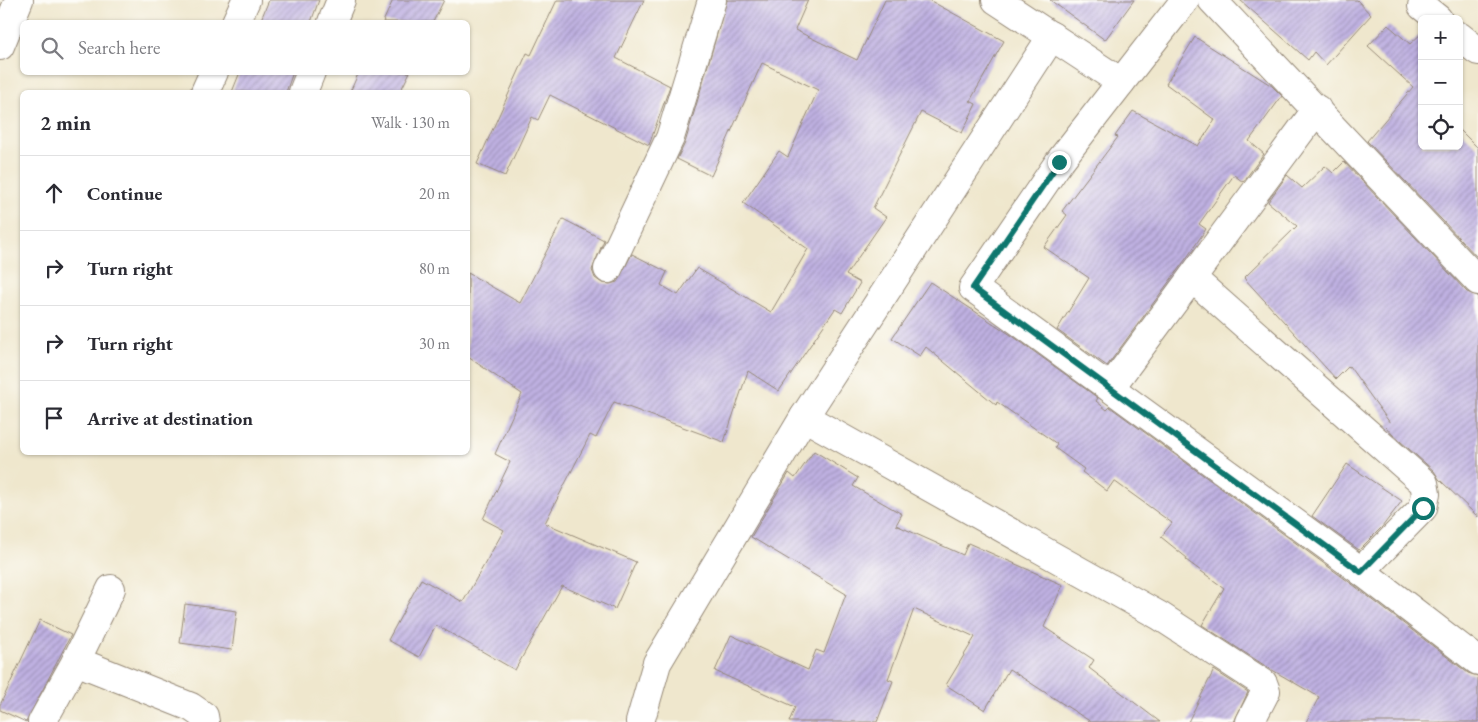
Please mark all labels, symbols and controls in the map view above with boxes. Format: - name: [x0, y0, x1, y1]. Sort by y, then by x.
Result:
- map controls: [1418, 15, 1463, 150]
- button: +: [1418, 15, 1463, 60]
- search box: [20, 20, 470, 75]
- icon: search: [38, 34, 66, 62]
- text: Search here: [78, 35, 160, 60]
- button: −: [1418, 60, 1463, 105]
- button: locate: [1418, 105, 1463, 150]
- text: 2 min: [40, 109, 91, 136]
- text: Walk · 130 m: [371, 112, 450, 133]
- route end: [1048, 151, 1071, 174]
- icon: ahead: [40, 179, 68, 207]
- text: Continue: [87, 181, 162, 206]
- text: 20 m: [419, 183, 450, 204]
- icon: right: [40, 254, 68, 282]
- text: Turn right: [87, 256, 173, 281]
- text: 80 m: [419, 258, 450, 279]
- icon: right: [40, 329, 68, 357]
- text: Turn right: [87, 331, 173, 356]
- text: 30 m: [419, 333, 450, 354]
- icon: arrive: [40, 404, 68, 432]
- text: Arrive at destination: [87, 406, 253, 431]
- route start: [1412, 497, 1435, 520]

